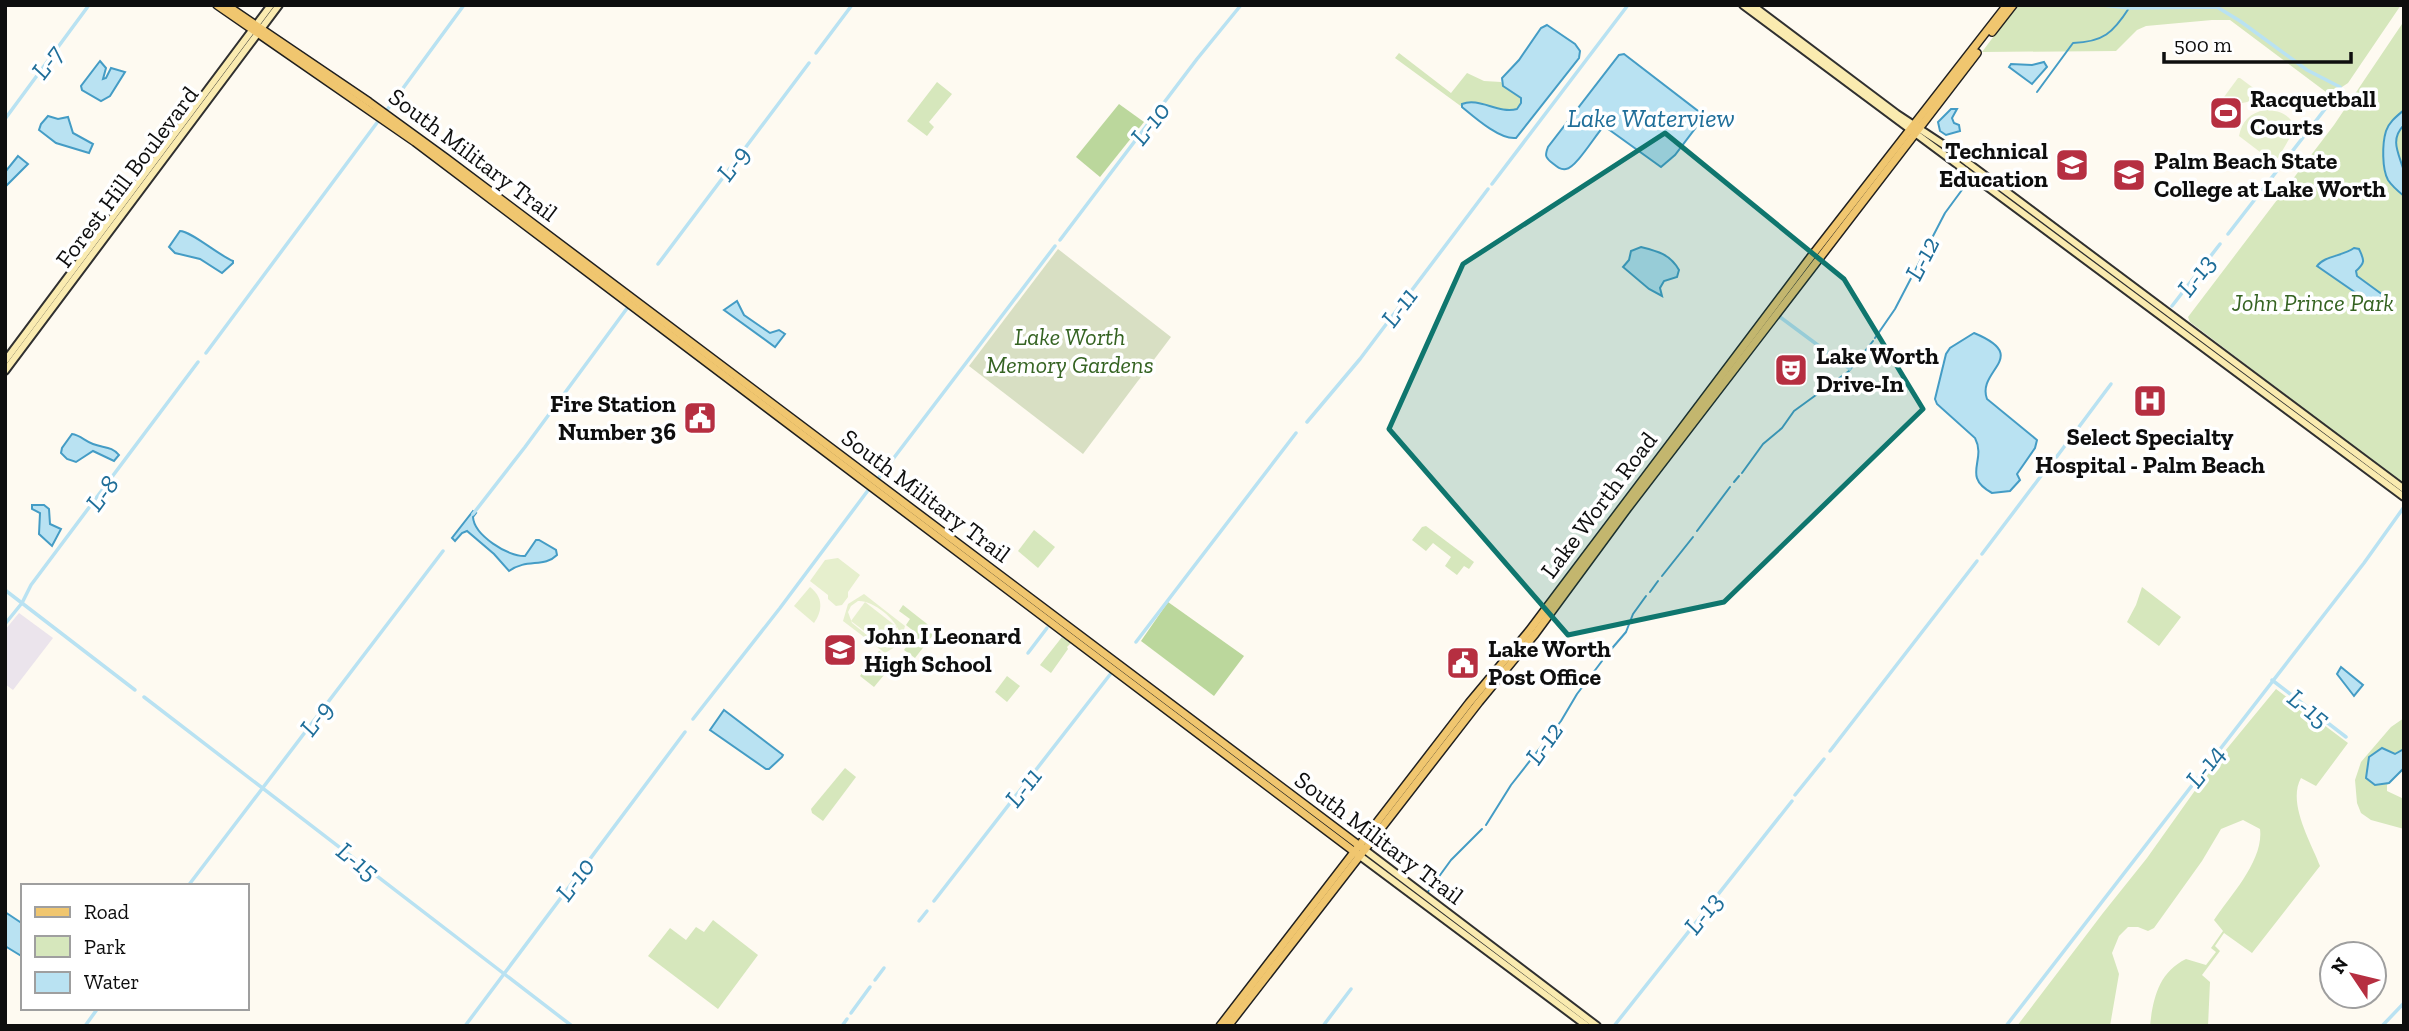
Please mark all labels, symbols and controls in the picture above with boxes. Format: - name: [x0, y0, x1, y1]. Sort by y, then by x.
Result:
- scale bar: [2164, 21, 2351, 65]
- text: 500 m: [2174, 32, 2232, 57]
- water label: L-7: [24, 38, 71, 85]
- street label: Forest Hill Boulevard: [49, 80, 204, 273]
- street label: South Military Trail: [383, 82, 563, 227]
- place label: Racquetball Courts: [2250, 84, 2376, 141]
- sports icon: Racquetball Courts: [2207, 94, 2245, 132]
- water label: L-10: [1123, 95, 1177, 151]
- water label: Lake Waterview: [1567, 102, 1735, 134]
- place label: Technical Education: [1939, 136, 2048, 193]
- water label: L-9: [709, 139, 757, 187]
- school or university icon: Technical Education: [2053, 146, 2091, 184]
- place label: Palm Beach State College at Lake Worth: [2154, 146, 2386, 203]
- school or university icon: Palm Beach State College at Lake Worth: [2110, 156, 2148, 194]
- water label: L-12: [1898, 231, 1946, 285]
- water label: L-13: [2170, 247, 2222, 303]
- water label: L-11: [1374, 281, 1424, 333]
- park label: John Prince Park: [2231, 288, 2394, 317]
- park label: Lake Worth Memory Gardens: [986, 322, 1154, 379]
- place label: Lake Worth Drive-In: [1816, 341, 1939, 398]
- theatre icon: Lake Worth Drive-In: [1772, 351, 1810, 389]
- hospital icon: Select Specialty Hospital - Palm Beach: [2131, 382, 2169, 420]
- place label: Fire Station Number 36: [550, 389, 676, 446]
- public building icon: Fire Station Number 36: [681, 399, 719, 437]
- place label: Select Specialty Hospital - Palm Beach: [2035, 422, 2265, 479]
- street label: South Military Trail: [836, 423, 1016, 568]
- street label: Lake Worth Road: [1534, 426, 1663, 584]
- water label: L-8: [78, 469, 126, 517]
- place label: John I Leonard High School: [864, 621, 1022, 678]
- school or university icon: John I Leonard High School: [821, 631, 859, 669]
- place label: Lake Worth Post Office: [1488, 634, 1611, 691]
- public building icon: Lake Worth Post Office: [1444, 644, 1482, 682]
- water label: L-15: [2281, 682, 2337, 734]
- water label: L-9: [292, 694, 340, 742]
- water label: L-12: [1518, 715, 1570, 771]
- water label: L-14: [2178, 738, 2232, 794]
- water label: L-11: [998, 761, 1048, 813]
- street label: South Military Trail: [1289, 765, 1469, 910]
- water label: L-15: [330, 835, 386, 887]
- water label: L-10: [548, 851, 602, 907]
- legend: [21, 884, 248, 1010]
- water label: L-13: [1677, 885, 1729, 941]
- text: Road: [84, 899, 130, 924]
- text: Park: [84, 934, 126, 959]
- north arrow: [2318, 940, 2388, 1010]
- text: N: [2326, 953, 2353, 978]
- text: Water: [84, 969, 139, 994]

